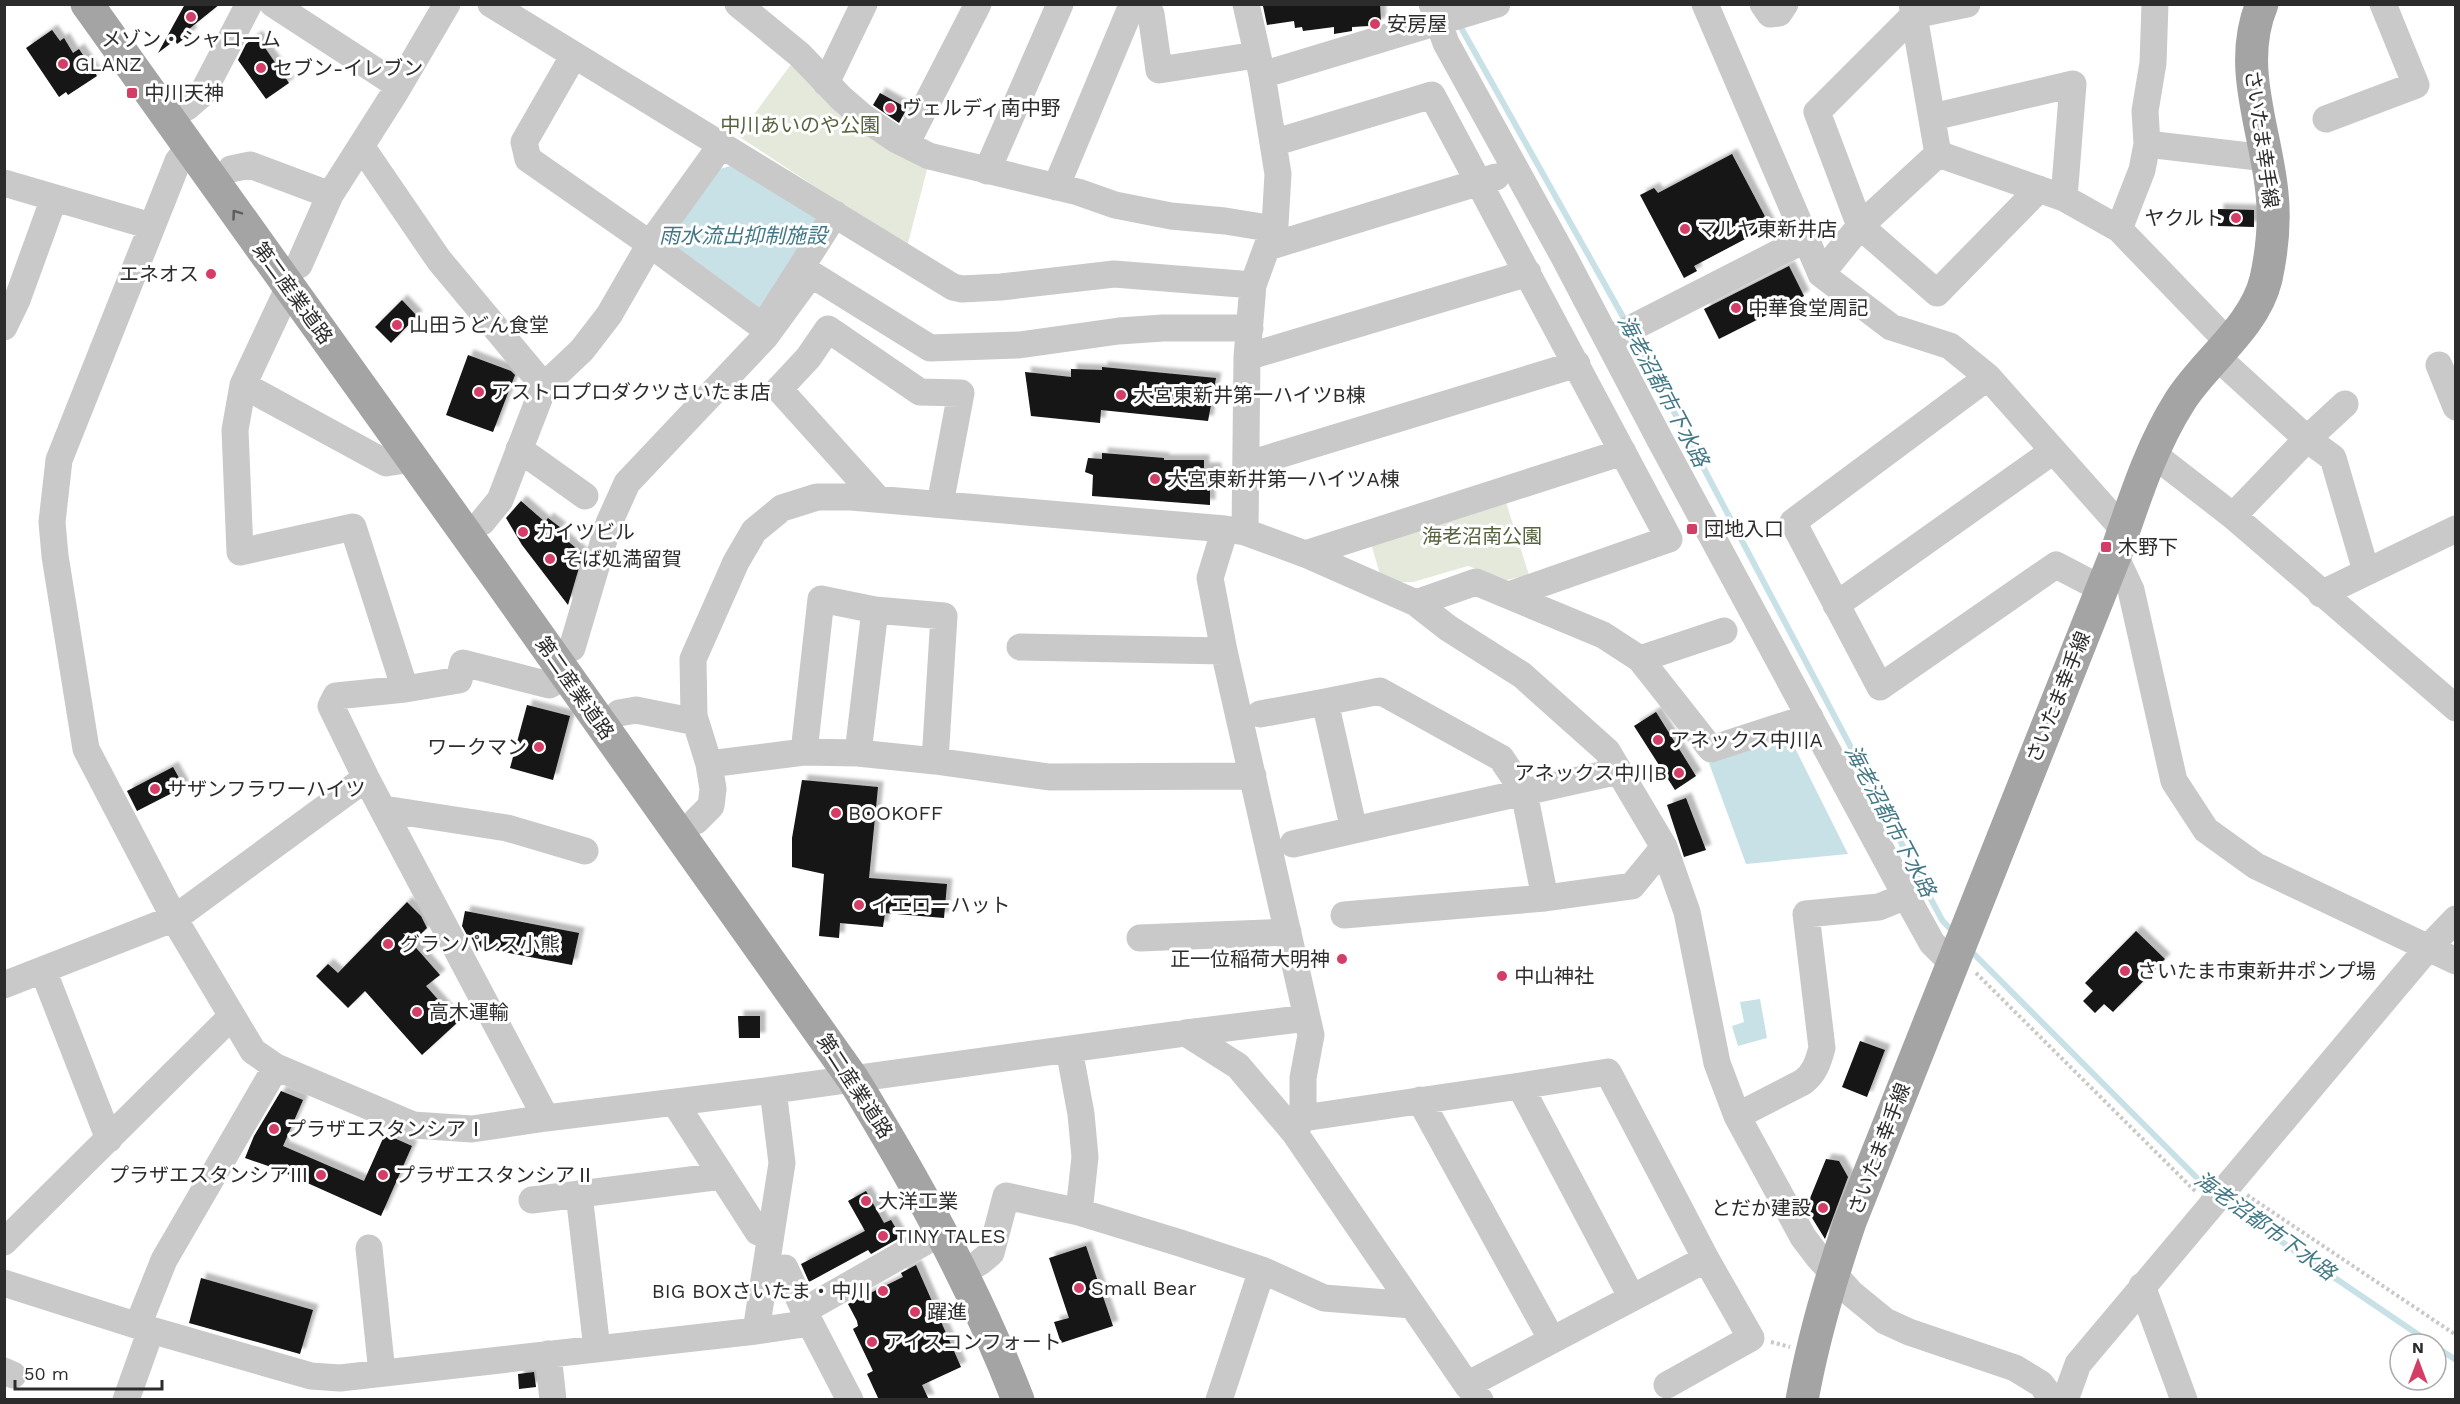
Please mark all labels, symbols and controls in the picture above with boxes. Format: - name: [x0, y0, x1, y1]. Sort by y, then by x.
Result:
- marker: メゾン・シャローム: [184, 10, 198, 24]
- place label: 安房屋: [1387, 12, 1447, 36]
- marker: 安房屋: [1368, 17, 1382, 31]
- place label: メゾン・シャローム: [101, 27, 281, 51]
- place label: GLANZ: [75, 52, 142, 76]
- place label: セブン-イレブン: [273, 56, 423, 80]
- marker: GLANZ: [56, 57, 70, 71]
- marker: セブン-イレブン: [254, 61, 268, 75]
- street label: さいたま幸手線: [2240, 68, 2284, 210]
- place label: 中川天神: [144, 81, 224, 105]
- marker: 中川天神: [125, 86, 139, 100]
- place label: ヴェルディ南中野: [902, 96, 1061, 120]
- marker: ヴェルディ南中野: [883, 101, 897, 115]
- park label: 中川あいのや公園: [720, 113, 880, 137]
- place label: ヤクルト: [2145, 206, 2224, 230]
- one-way arrow: [233, 209, 244, 220]
- marker: ヤクルト: [2229, 211, 2243, 225]
- place label: マルヤ東新井店: [1697, 217, 1837, 241]
- marker: マルヤ東新井店: [1678, 222, 1692, 236]
- water label: 雨水流出抑制施設: [659, 223, 830, 248]
- street label: 第二産業道路: [248, 237, 338, 349]
- place label: エネオス: [119, 262, 199, 286]
- marker: エネオス: [204, 267, 218, 281]
- place label: 中華食堂周記: [1748, 296, 1868, 320]
- marker: 中華食堂周記: [1729, 301, 1743, 315]
- water label: 海老沼都市下水路: [1613, 311, 1715, 473]
- place label: 山田うどん食堂: [409, 313, 549, 337]
- marker: 山田うどん食堂: [390, 318, 404, 332]
- place label: アストロプロダクツさいたま店: [491, 380, 770, 404]
- place label: 大宮東新井第一ハイツB棟: [1133, 383, 1366, 407]
- marker: アストロプロダクツさいたま店: [472, 385, 486, 399]
- marker: 大宮東新井第一ハイツB棟: [1114, 388, 1128, 402]
- place label: 大宮東新井第一ハイツA棟: [1167, 467, 1400, 491]
- marker: 大宮東新井第一ハイツA棟: [1148, 472, 1162, 486]
- place label: 団地入口: [1704, 517, 1784, 541]
- place label: カイツビル: [535, 520, 635, 544]
- marker: 団地入口: [1685, 522, 1699, 536]
- park label: 海老沼南公園: [1422, 524, 1542, 548]
- marker: カイツビル: [516, 525, 530, 539]
- place label: 木野下: [2118, 535, 2178, 559]
- marker: 木野下: [2099, 540, 2113, 554]
- place label: そば処満留賀: [562, 547, 682, 571]
- marker: そば処満留賀: [543, 552, 557, 566]
- street label: さいたま幸手線: [2021, 628, 2095, 766]
- street label: 第二産業道路: [531, 632, 619, 744]
- place label: アネックス中川A: [1670, 728, 1823, 752]
- marker: アネックス中川A: [1651, 733, 1665, 747]
- place label: ワークマン: [427, 735, 527, 759]
- marker: ワークマン: [532, 740, 546, 754]
- water label: 海老沼都市下水路: [1840, 741, 1942, 903]
- place label: アネックス中川B: [1515, 761, 1667, 785]
- marker: アネックス中川B: [1672, 766, 1686, 780]
- place label: サザンフラワーハイツ: [167, 777, 366, 801]
- marker: サザンフラワーハイツ: [148, 782, 162, 796]
- place label: BOOKOFF: [848, 801, 943, 825]
- marker: BOOKOFF: [829, 806, 843, 820]
- place label: イエローハット: [871, 893, 1010, 917]
- marker: イエローハット: [852, 898, 866, 912]
- place label: グランパレス小熊: [400, 932, 560, 956]
- marker: グランパレス小熊: [381, 937, 395, 951]
- place label: 正一位稲荷大明神: [1170, 947, 1330, 971]
- marker: 正一位稲荷大明神: [1335, 952, 1349, 966]
- place label: さいたま市東新井ポンプ場: [2137, 959, 2376, 983]
- place label: 中山神社: [1514, 964, 1594, 988]
- marker: さいたま市東新井ポンプ場: [2118, 964, 2132, 978]
- marker: 中山神社: [1495, 969, 1509, 983]
- place label: 高木運輸: [429, 1000, 509, 1024]
- marker: 高木運輸: [410, 1005, 424, 1019]
- street label: 第二産業道路: [812, 1029, 898, 1143]
- street label: さいたま幸手線: [1843, 1080, 1915, 1218]
- place label: プラザエスタンシアⅠ: [286, 1117, 486, 1141]
- marker: プラザエスタンシアⅠ: [267, 1122, 281, 1136]
- place label: プラザエスタンシアⅢ: [109, 1163, 309, 1187]
- place label: プラザエスタンシアⅡ: [395, 1163, 595, 1187]
- water label: 海老沼都市下水路: [2190, 1166, 2342, 1286]
- marker: プラザエスタンシアⅢ: [314, 1168, 328, 1182]
- marker: プラザエスタンシアⅡ: [376, 1168, 390, 1182]
- place label: 大洋工業: [878, 1189, 958, 1213]
- marker: 大洋工業: [859, 1194, 873, 1208]
- place label: とだか建設: [1711, 1196, 1811, 1220]
- marker: とだか建設: [1816, 1201, 1830, 1215]
- place label: TINY TALES: [895, 1224, 1006, 1248]
- marker: TINY TALES: [876, 1229, 890, 1243]
- place label: Small Bear: [1091, 1276, 1197, 1300]
- place label: BIG BOXさいたま・中川: [652, 1279, 871, 1303]
- marker: Small Bear: [1072, 1281, 1086, 1295]
- marker: BIG BOXさいたま・中川: [876, 1284, 890, 1298]
- place label: 躍進: [927, 1300, 967, 1324]
- marker: 躍進: [908, 1305, 922, 1319]
- place label: アイスコンフォート: [884, 1330, 1062, 1354]
- north arrow: [2388, 1332, 2448, 1392]
- marker: アイスコンフォート: [865, 1335, 879, 1349]
- text: N: [2412, 1338, 2424, 1357]
- scale bar: [15, 1353, 162, 1391]
- text: 50 m: [24, 1363, 69, 1384]

